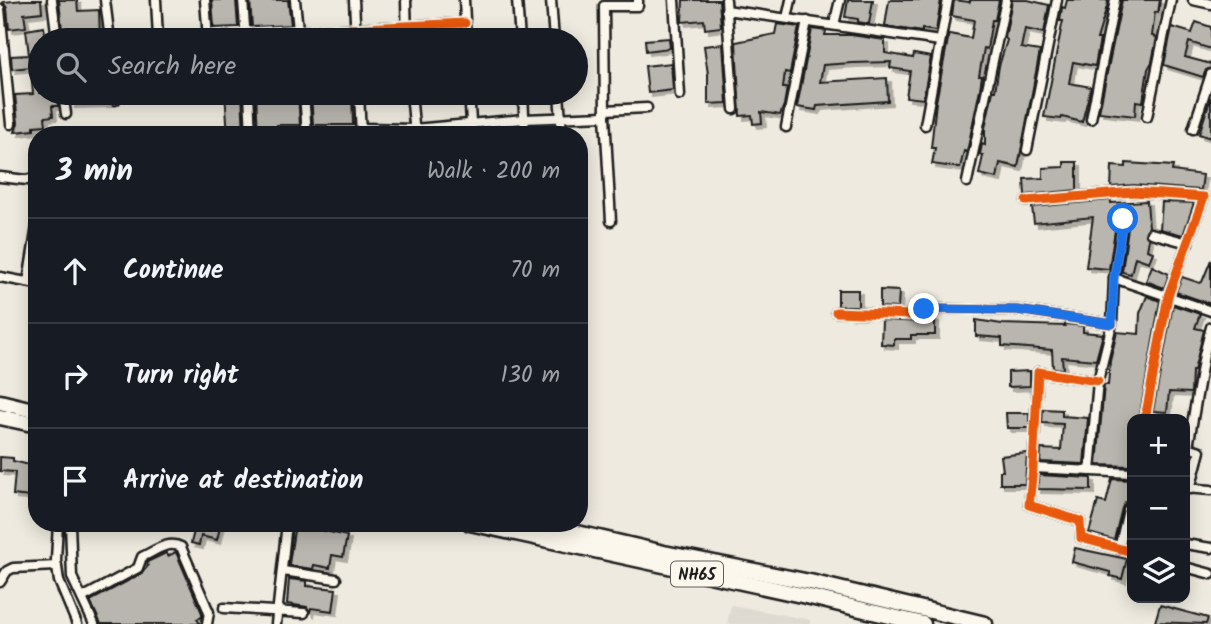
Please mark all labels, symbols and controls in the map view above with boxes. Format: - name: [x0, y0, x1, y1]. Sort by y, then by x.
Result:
- search box: [28, 28, 588, 105]
- text: Search here: [108, 46, 236, 88]
- icon: search: [52, 48, 90, 86]
- text: 3 min: [56, 148, 133, 196]
- text: Walk · 200 m: [427, 154, 560, 190]
- route start: [1107, 203, 1138, 234]
- text: Continue: [123, 250, 224, 292]
- icon: ahead: [56, 252, 94, 290]
- text: 70 m: [510, 253, 560, 289]
- route end: [908, 293, 939, 324]
- text: Turn right: [123, 355, 239, 397]
- icon: right: [56, 357, 94, 395]
- text: 130 m: [501, 358, 560, 394]
- map controls: [1127, 414, 1190, 603]
- button: +: [1127, 414, 1190, 477]
- text: Arrive at destination: [123, 460, 363, 502]
- icon: arrive: [56, 462, 94, 500]
- button: −: [1127, 477, 1190, 540]
- button: layers: [1127, 540, 1190, 603]
- road number: NH65: [671, 562, 723, 586]

